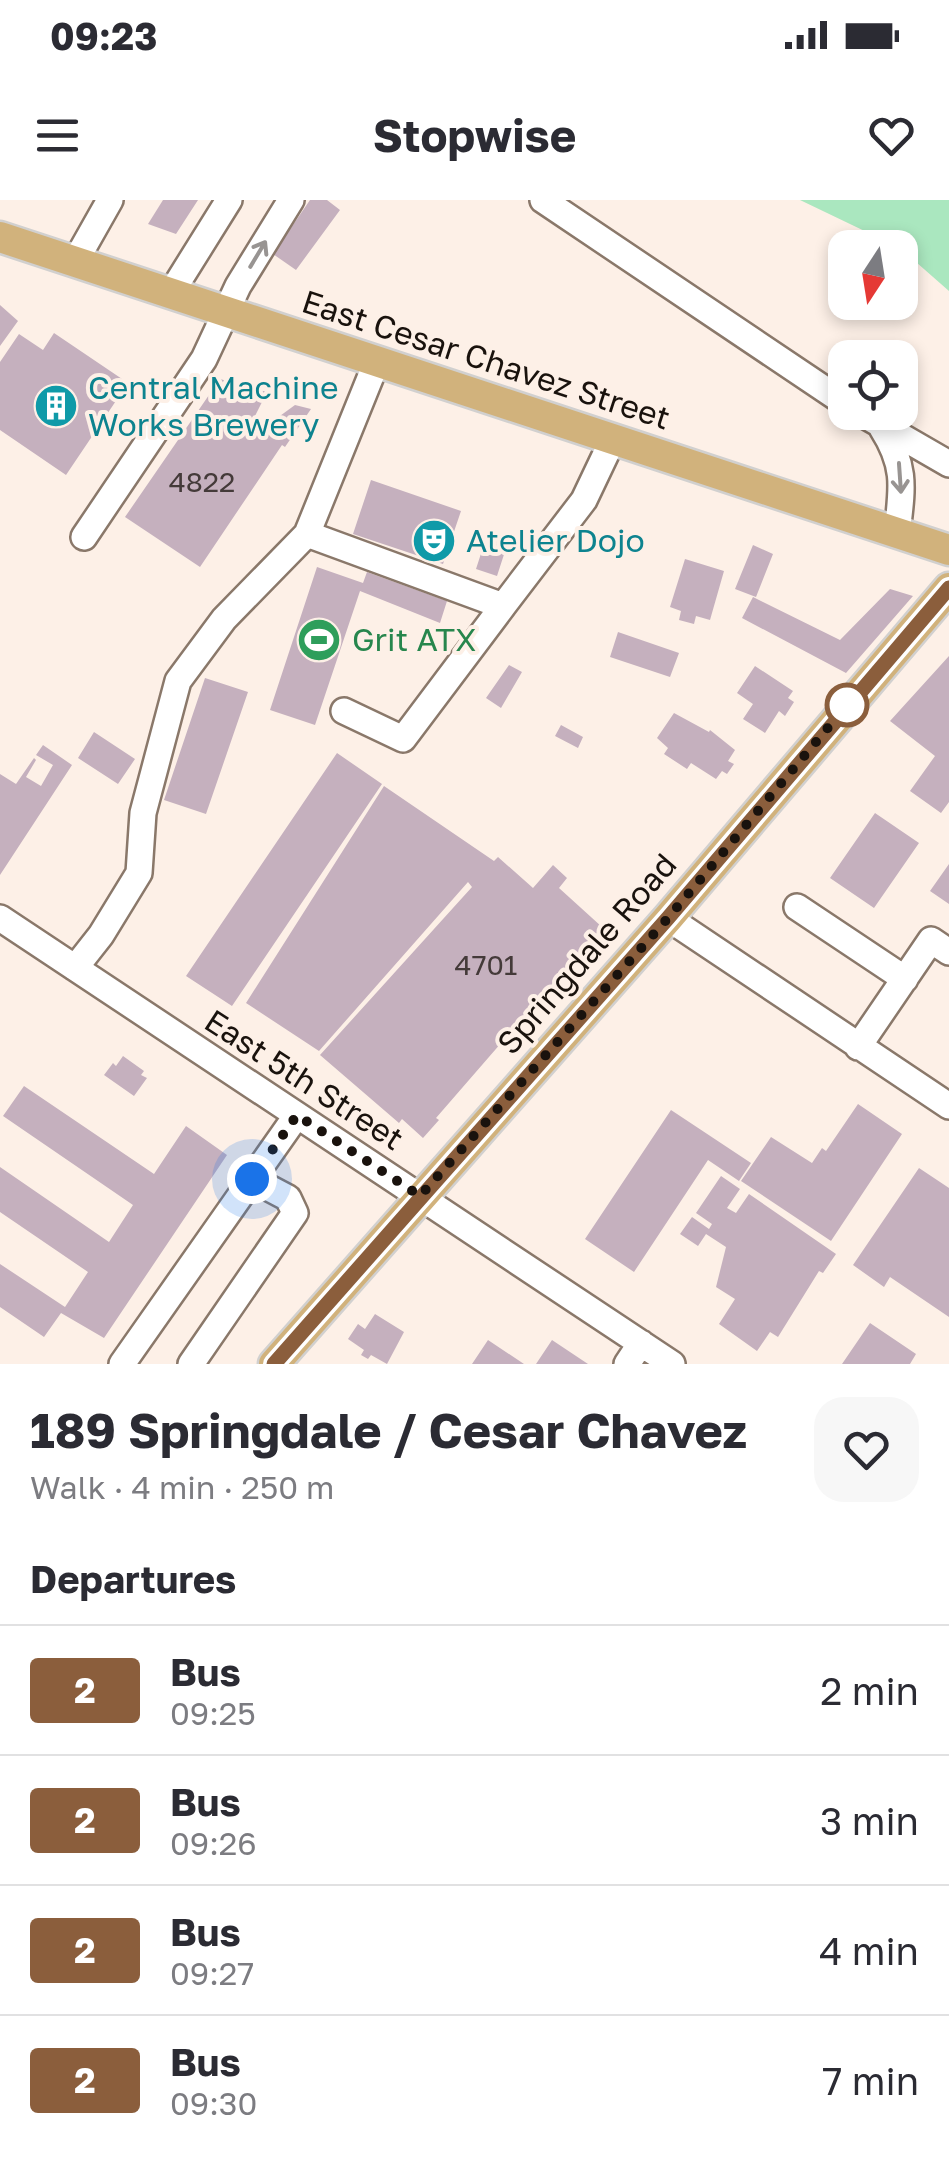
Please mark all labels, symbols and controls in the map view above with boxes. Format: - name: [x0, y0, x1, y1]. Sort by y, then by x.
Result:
- text: 09:23: [50, 13, 157, 58]
- icon: menu: [30, 108, 85, 163]
- text: Stopwise: [373, 108, 576, 162]
- icon: heart: [864, 108, 919, 163]
- north arrow: [828, 230, 918, 320]
- map controls: [828, 230, 918, 430]
- one-way arrow: [247, 240, 268, 269]
- street label: East Cesar Chavez Street: [298, 282, 675, 437]
- button: locate: [828, 340, 918, 430]
- place label: Central Machine Works Brewery: [88, 368, 339, 443]
- building icon: Central Machine Works Brewery: [33, 383, 79, 429]
- one-way arrow: [891, 461, 910, 494]
- house number: 4822: [169, 465, 235, 498]
- theatre icon: Atelier Dojo: [411, 518, 457, 564]
- place label: Atelier Dojo: [466, 521, 645, 559]
- sports icon: Grit ATX: [296, 617, 342, 663]
- place label: Grit ATX: [352, 620, 476, 658]
- unlabelled marker: [826, 684, 868, 726]
- street label: Springdale Road: [489, 845, 684, 1061]
- house number: 4701: [455, 948, 517, 981]
- street label: East 5th Street: [198, 1001, 411, 1157]
- your location: [227, 1154, 277, 1204]
- button: heart: [814, 1397, 919, 1502]
- text: 189 Springdale / Cesar Chavez: [30, 1401, 747, 1459]
- text: Walk · 4 min · 250 m: [30, 1468, 334, 1506]
- text: Departures: [30, 1556, 236, 1601]
- text: Bus: [170, 1649, 241, 1694]
- text: 2 min: [820, 1668, 919, 1713]
- text: 2: [74, 1669, 96, 1711]
- text: 09:25: [170, 1694, 256, 1732]
- text: Bus: [170, 1779, 241, 1824]
- text: 3 min: [820, 1798, 919, 1843]
- text: 2: [74, 1799, 96, 1841]
- text: 09:26: [170, 1824, 257, 1862]
- text: Bus: [170, 1909, 241, 1954]
- text: 4 min: [819, 1928, 919, 1973]
- text: 2: [74, 1929, 96, 1971]
- text: 09:27: [170, 1954, 254, 1992]
- text: Bus: [170, 2039, 241, 2084]
- text: 7 min: [822, 2058, 919, 2103]
- text: 2: [74, 2059, 96, 2101]
- text: 09:30: [170, 2084, 257, 2122]

